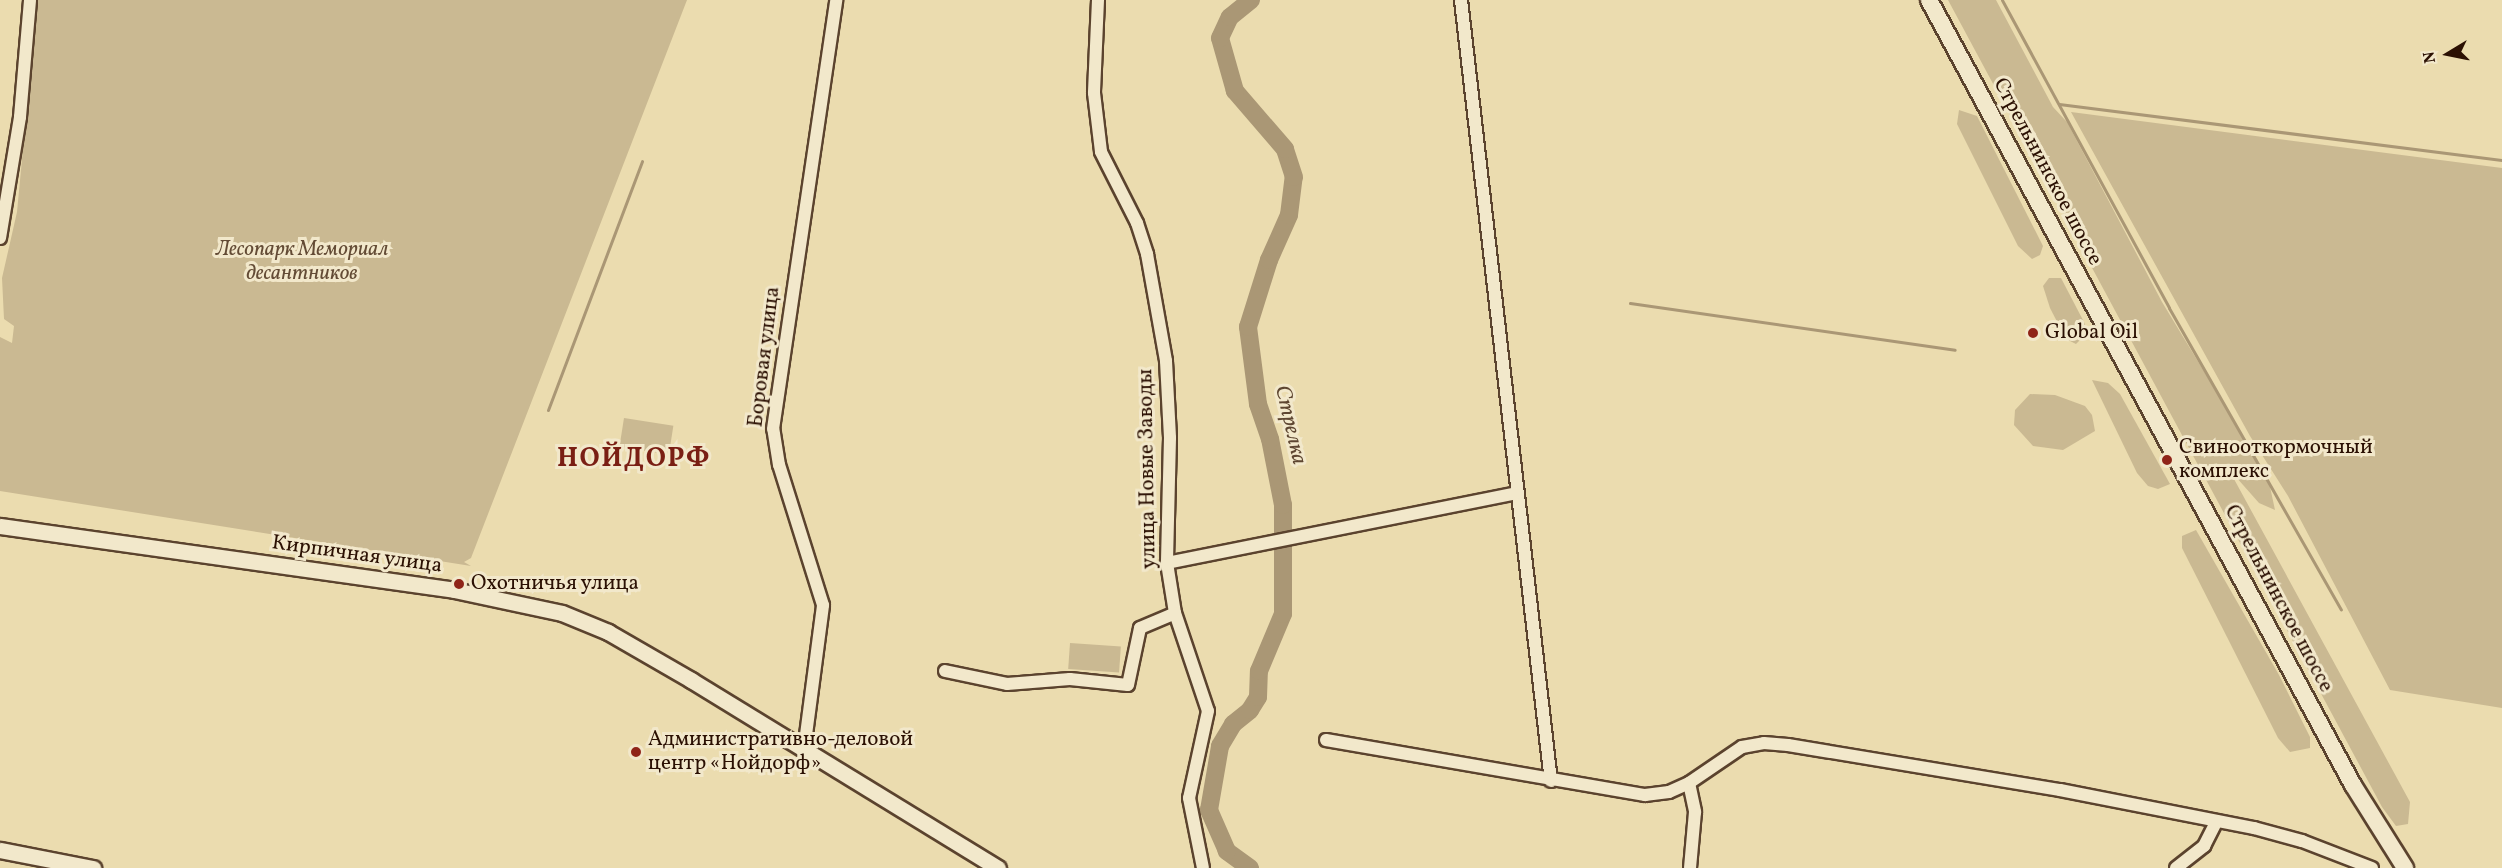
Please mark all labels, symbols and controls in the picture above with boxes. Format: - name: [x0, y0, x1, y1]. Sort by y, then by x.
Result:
- north arrow: [2418, 24, 2478, 84]
- text: N: [2418, 49, 2442, 65]
- street label: Стрельнинское шоссе: [1987, 74, 2107, 270]
- park label: Лесопарк Мемориал десантников: [216, 237, 388, 287]
- street label: Боровая улица: [744, 285, 786, 429]
- place label: Global Oil: [2045, 320, 2138, 346]
- marker: Global Oil: [2026, 326, 2040, 340]
- street label: улица Новые Заводы: [1134, 369, 1162, 569]
- water label: Стрелка: [1268, 383, 1312, 467]
- place label: Свинооткормочный комплекс: [2179, 435, 2373, 485]
- district label: НОЙДОРФ: [557, 444, 711, 476]
- marker: Свинооткормочный комплекс: [2160, 453, 2174, 467]
- street label: Стрельнинское шоссе: [2218, 501, 2338, 697]
- street label: Кирпичная улица: [270, 531, 444, 579]
- place label: Охотничья улица: [471, 571, 640, 597]
- marker: Охотничья улица: [452, 577, 466, 591]
- place label: Административно-деловой центр «Нойдорф»: [648, 727, 913, 777]
- marker: Административно-деловой центр «Нойдорф»: [629, 745, 643, 759]

